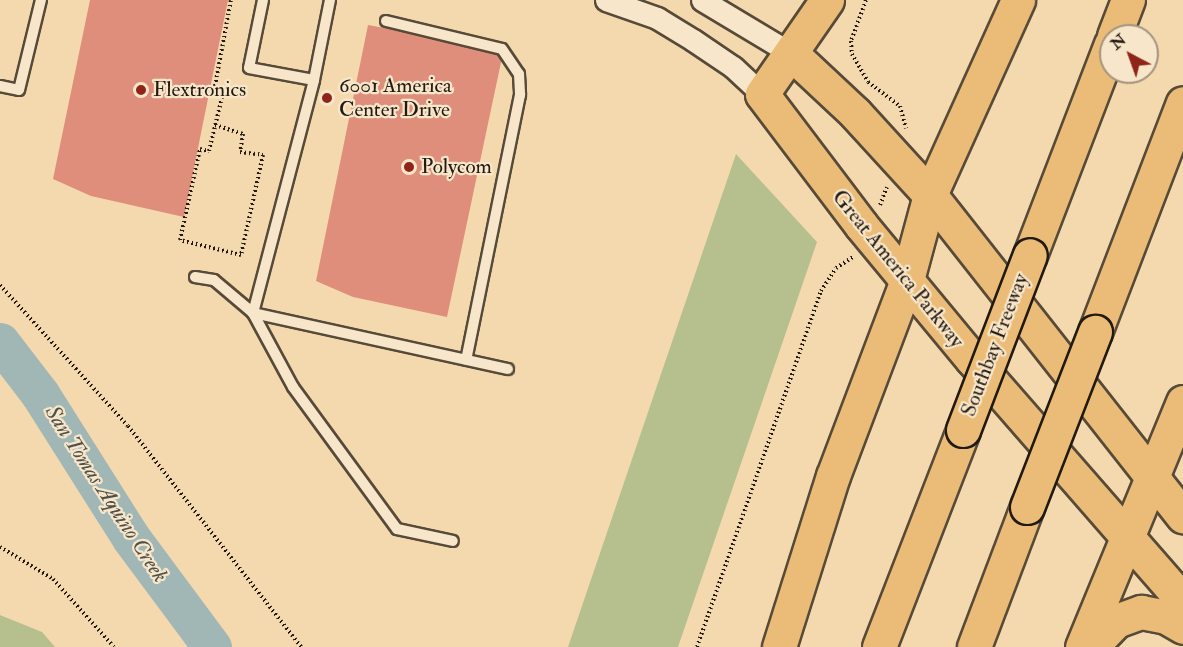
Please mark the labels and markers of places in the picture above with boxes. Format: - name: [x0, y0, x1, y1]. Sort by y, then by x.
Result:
- place label: 6001 America Center Drive: [339, 73, 452, 123]
- place label: Flextronics: [153, 77, 246, 103]
- marker: Flextronics: [134, 83, 148, 97]
- marker: 6001 America Center Drive: [320, 91, 334, 105]
- place label: Polycom: [421, 154, 492, 180]
- marker: Polycom: [402, 160, 416, 174]

